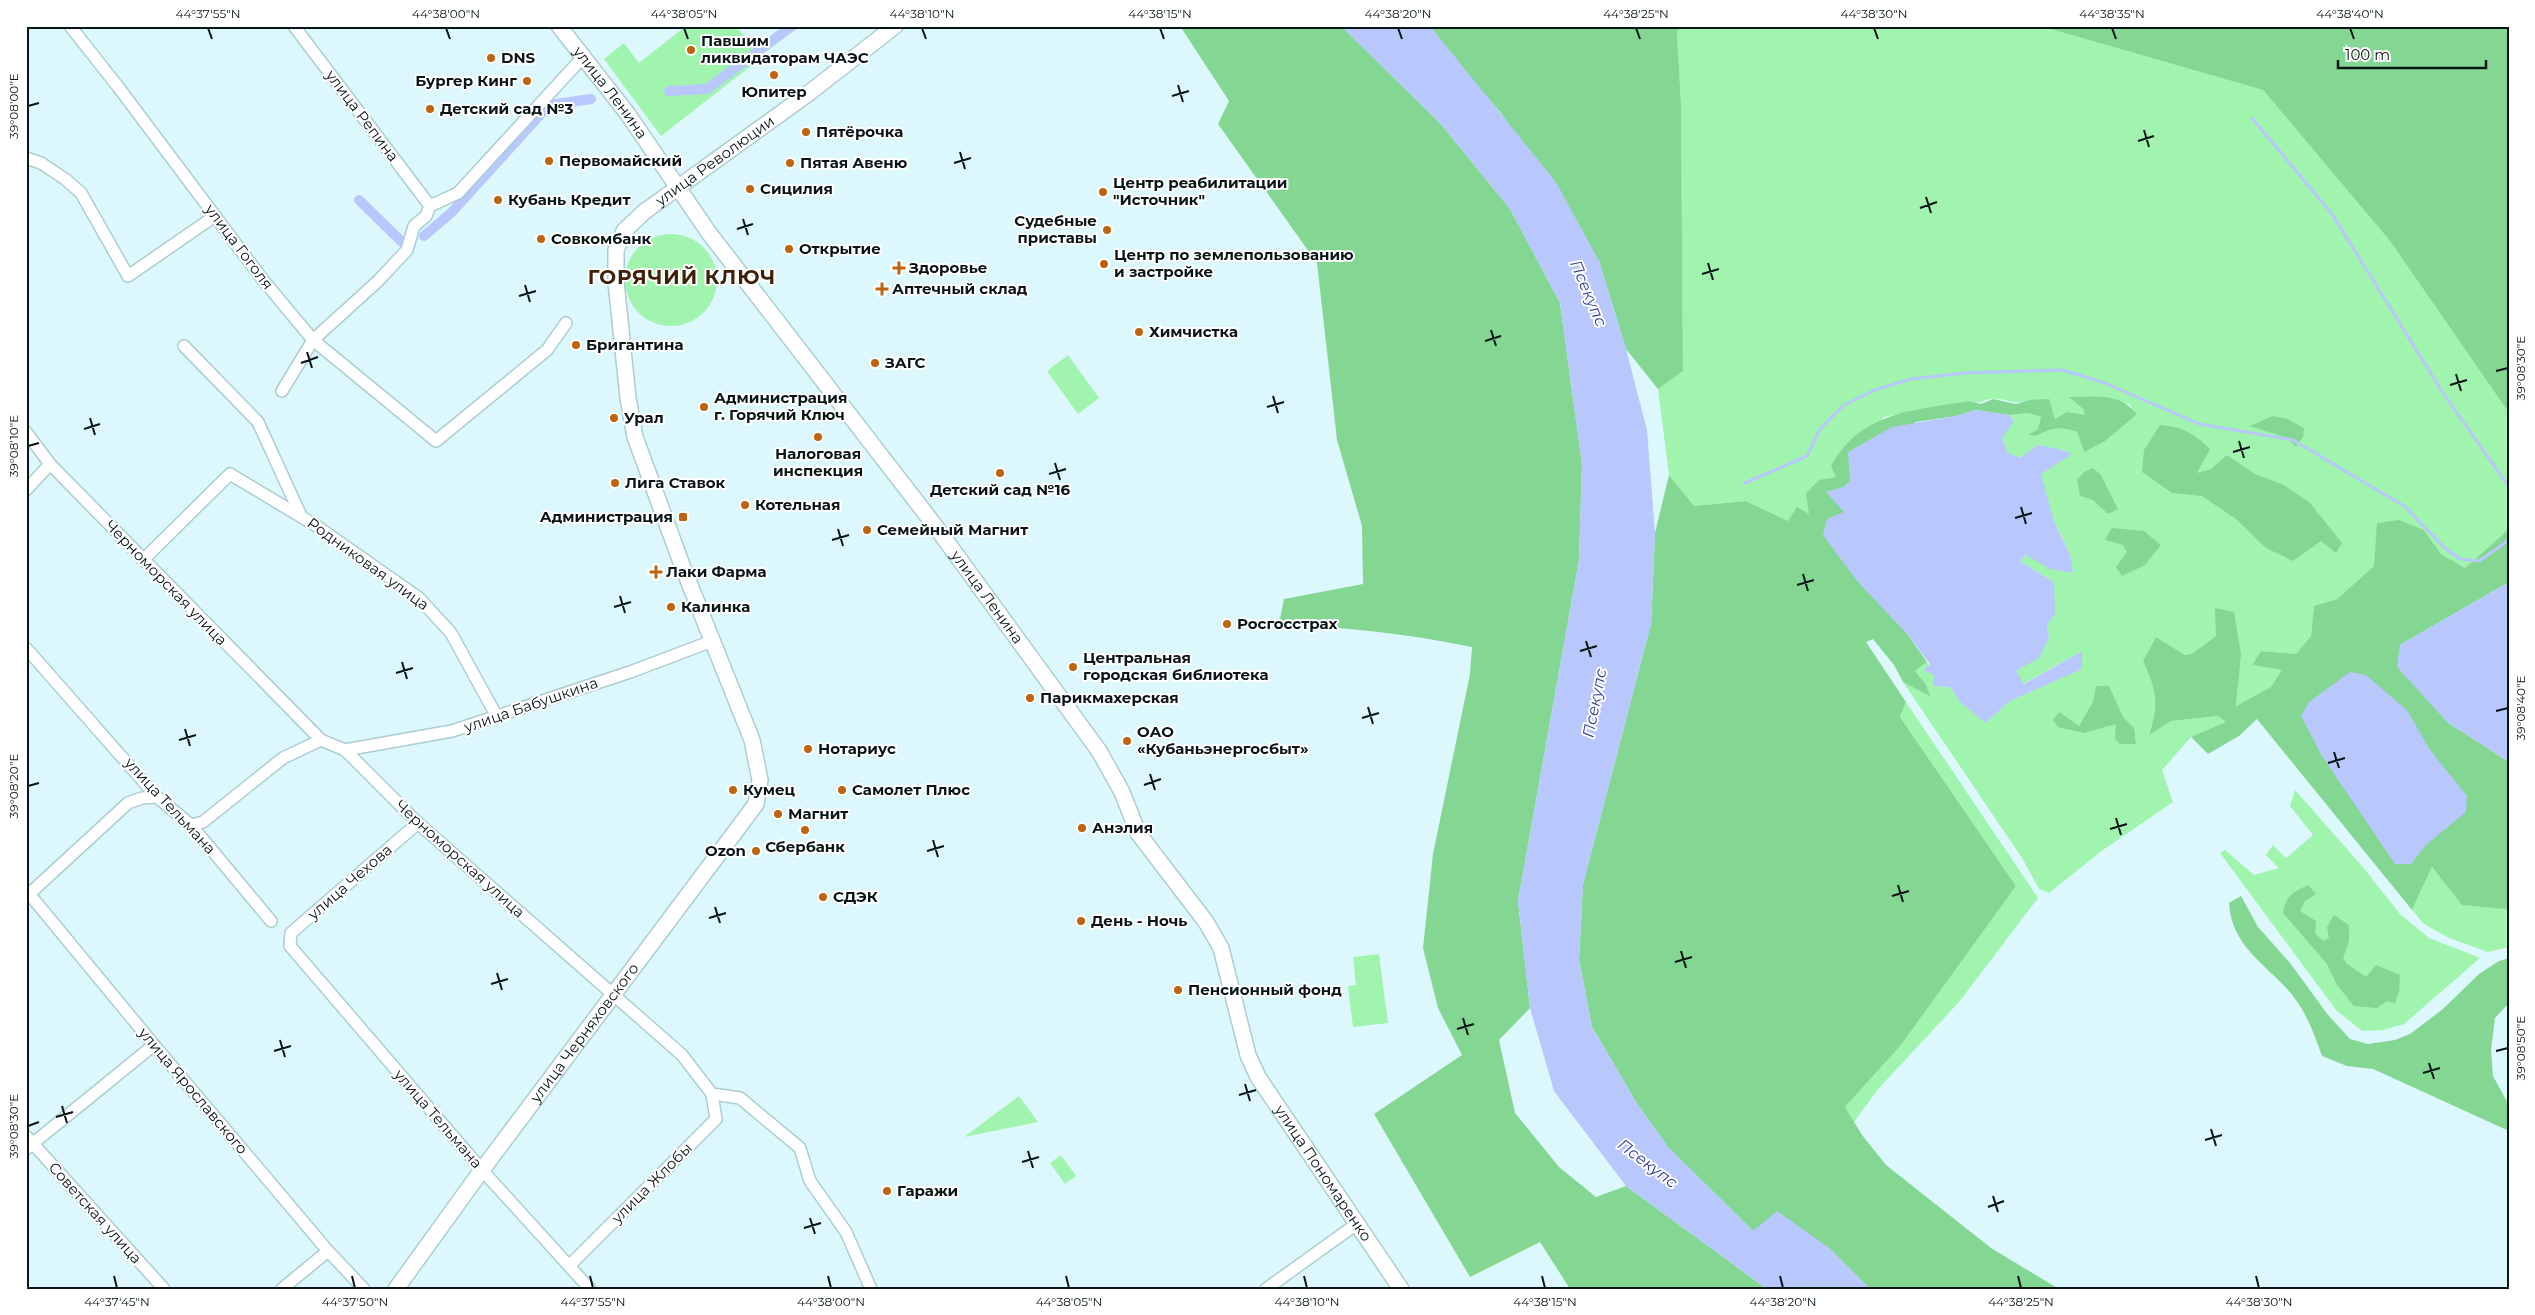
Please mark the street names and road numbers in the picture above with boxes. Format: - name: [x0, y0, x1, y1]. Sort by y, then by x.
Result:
- street label: улица Ленина: [569, 41, 652, 142]
- street label: улица Репина: [321, 65, 403, 165]
- street label: улица Революции: [651, 111, 778, 210]
- street label: улица Гоголя: [201, 199, 278, 293]
- street label: Родниковая улица: [304, 513, 433, 614]
- street label: Черноморская улица: [101, 516, 231, 649]
- street label: улица Ленина: [946, 546, 1028, 647]
- street label: улица Бабушкина: [460, 673, 600, 737]
- street label: улица Тельмана: [120, 753, 220, 858]
- street label: Черноморская улица: [392, 796, 529, 922]
- street label: улица Чехова: [303, 840, 396, 924]
- street label: улица Черняховского: [525, 959, 643, 1107]
- street label: улица Ярославского: [134, 1023, 252, 1158]
- street label: улица Тельмана: [389, 1064, 487, 1172]
- street label: улица Пономаренко: [1270, 1100, 1376, 1245]
- street label: улица Жлобы: [607, 1138, 696, 1228]
- street label: Советская улица: [45, 1158, 146, 1267]

